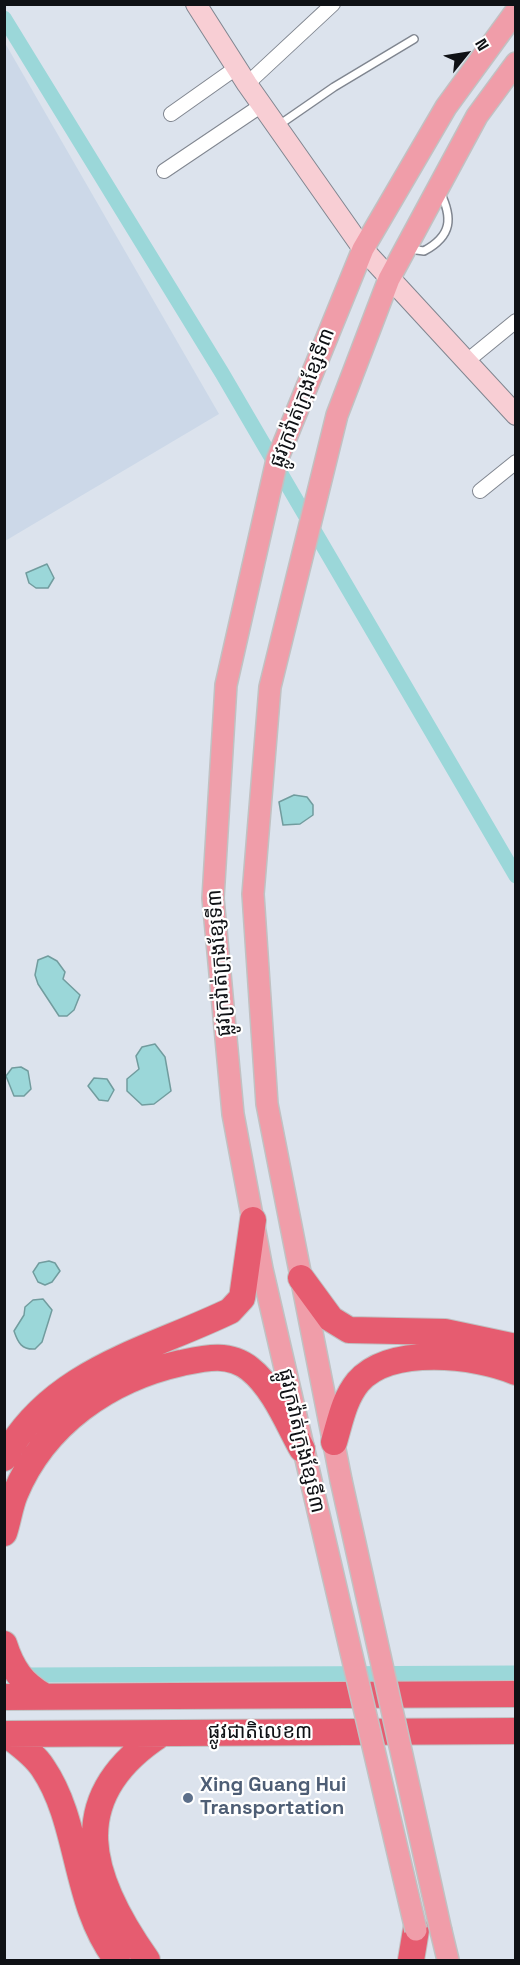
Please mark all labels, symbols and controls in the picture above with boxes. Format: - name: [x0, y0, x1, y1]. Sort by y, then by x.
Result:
- north arrow: [436, 24, 496, 84]
- text: N: [470, 35, 494, 55]
- street label: ផ្លូវក្រវ៉ាត់ក្រុងខ្សែទី៣: [265, 325, 341, 471]
- street label: ផ្លូវក្រវ៉ាត់ក្រុងខ្សែទី៣: [203, 889, 237, 1037]
- street label: ផ្លូវក្រវ៉ាត់ក្រុងខ្សែទី៣: [273, 1366, 329, 1516]
- street label: ផ្លូវជាតិលេខ៣: [208, 1721, 312, 1745]
- place label: Xing Guang Hui Transportation: [200, 1774, 346, 1821]
- marker: Xing Guang Hui Transportation: [181, 1791, 195, 1805]

